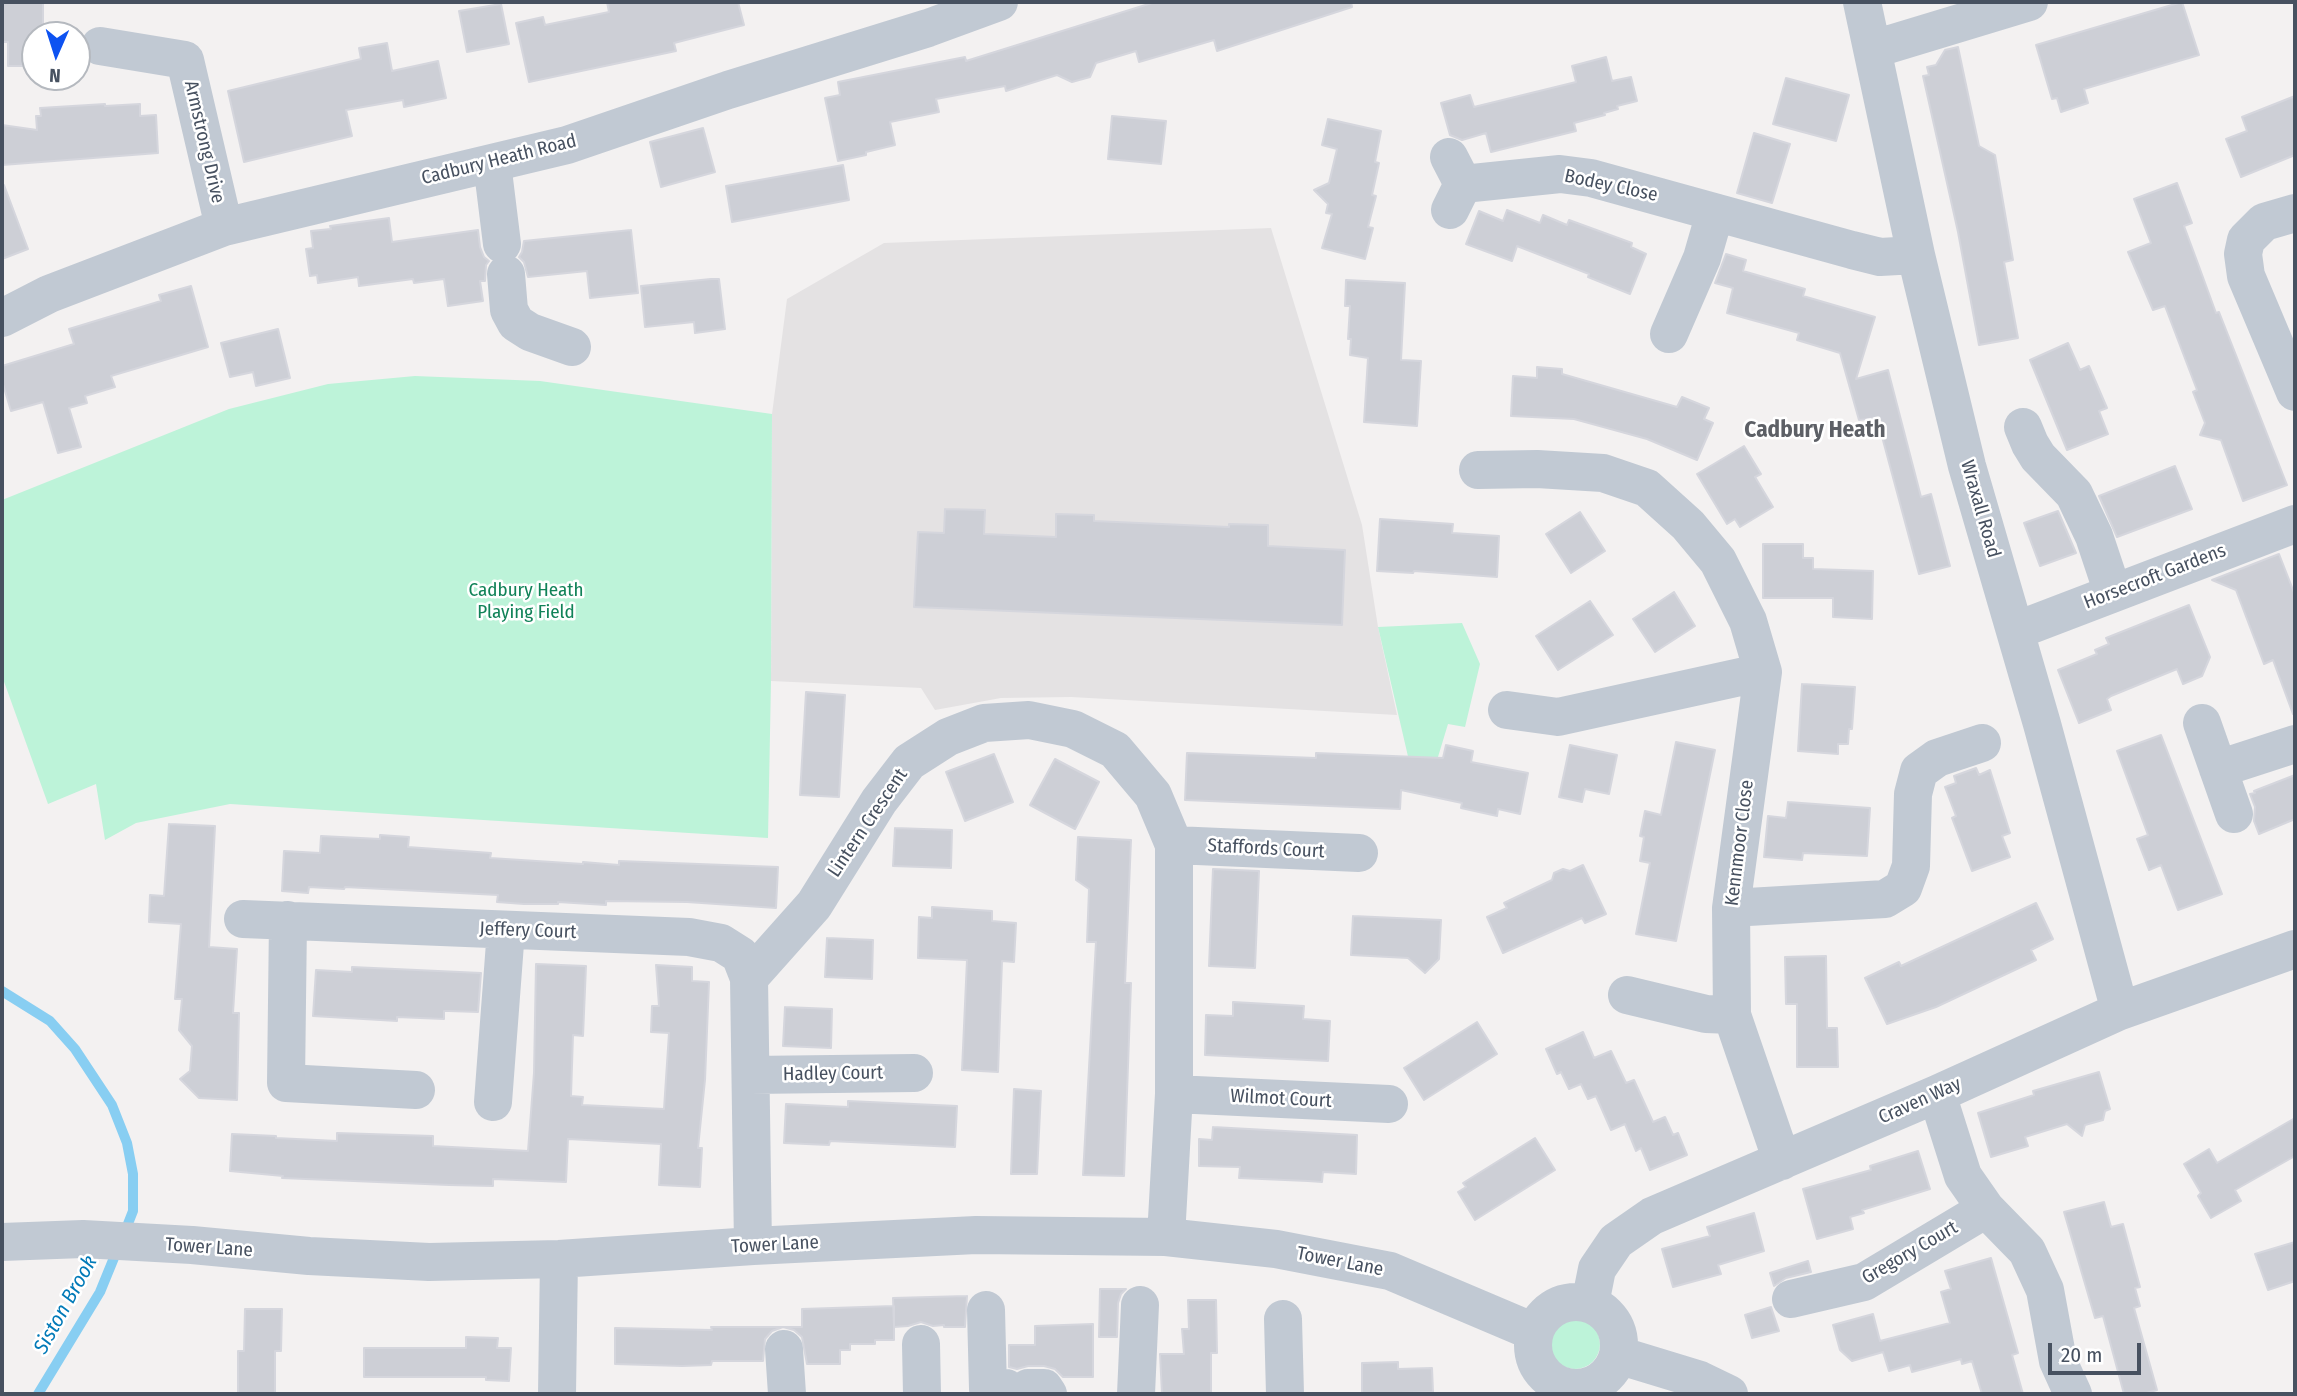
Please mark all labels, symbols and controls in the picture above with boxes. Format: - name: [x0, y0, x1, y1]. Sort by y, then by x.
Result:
- north arrow: [21, 21, 91, 91]
- text: N: [49, 64, 61, 87]
- street label: Armstrong Drive: [179, 78, 229, 206]
- street label: Cadbury Heath Road: [419, 130, 579, 190]
- street label: Bodey Close: [1562, 165, 1660, 207]
- district label: Cadbury Heath: [1744, 417, 1886, 445]
- street label: Wraxall Road: [1955, 458, 2005, 560]
- street label: Horsecroft Gardens: [2081, 539, 2229, 615]
- park label: Cadbury Heath Playing Field: [469, 580, 583, 624]
- street label: Lintern Crescent: [823, 764, 913, 882]
- street label: Kennmoor Close: [1721, 779, 1759, 907]
- street label: Staffords Court: [1207, 835, 1325, 863]
- street label: Jeffery Court: [479, 918, 577, 944]
- street label: Hadley Court: [783, 1062, 883, 1086]
- street label: Craven Way: [1875, 1073, 1965, 1129]
- street label: Wilmot Court: [1230, 1085, 1332, 1113]
- street label: Gregory Court: [1858, 1216, 1962, 1290]
- street label: Tower Lane: [731, 1231, 819, 1259]
- street label: Tower Lane: [164, 1234, 254, 1262]
- street label: Tower Lane: [1295, 1242, 1385, 1282]
- water label: Siston Brook: [29, 1252, 103, 1358]
- scale bar: [2052, 1330, 2145, 1374]
- text: 20 m: [2061, 1342, 2102, 1368]

